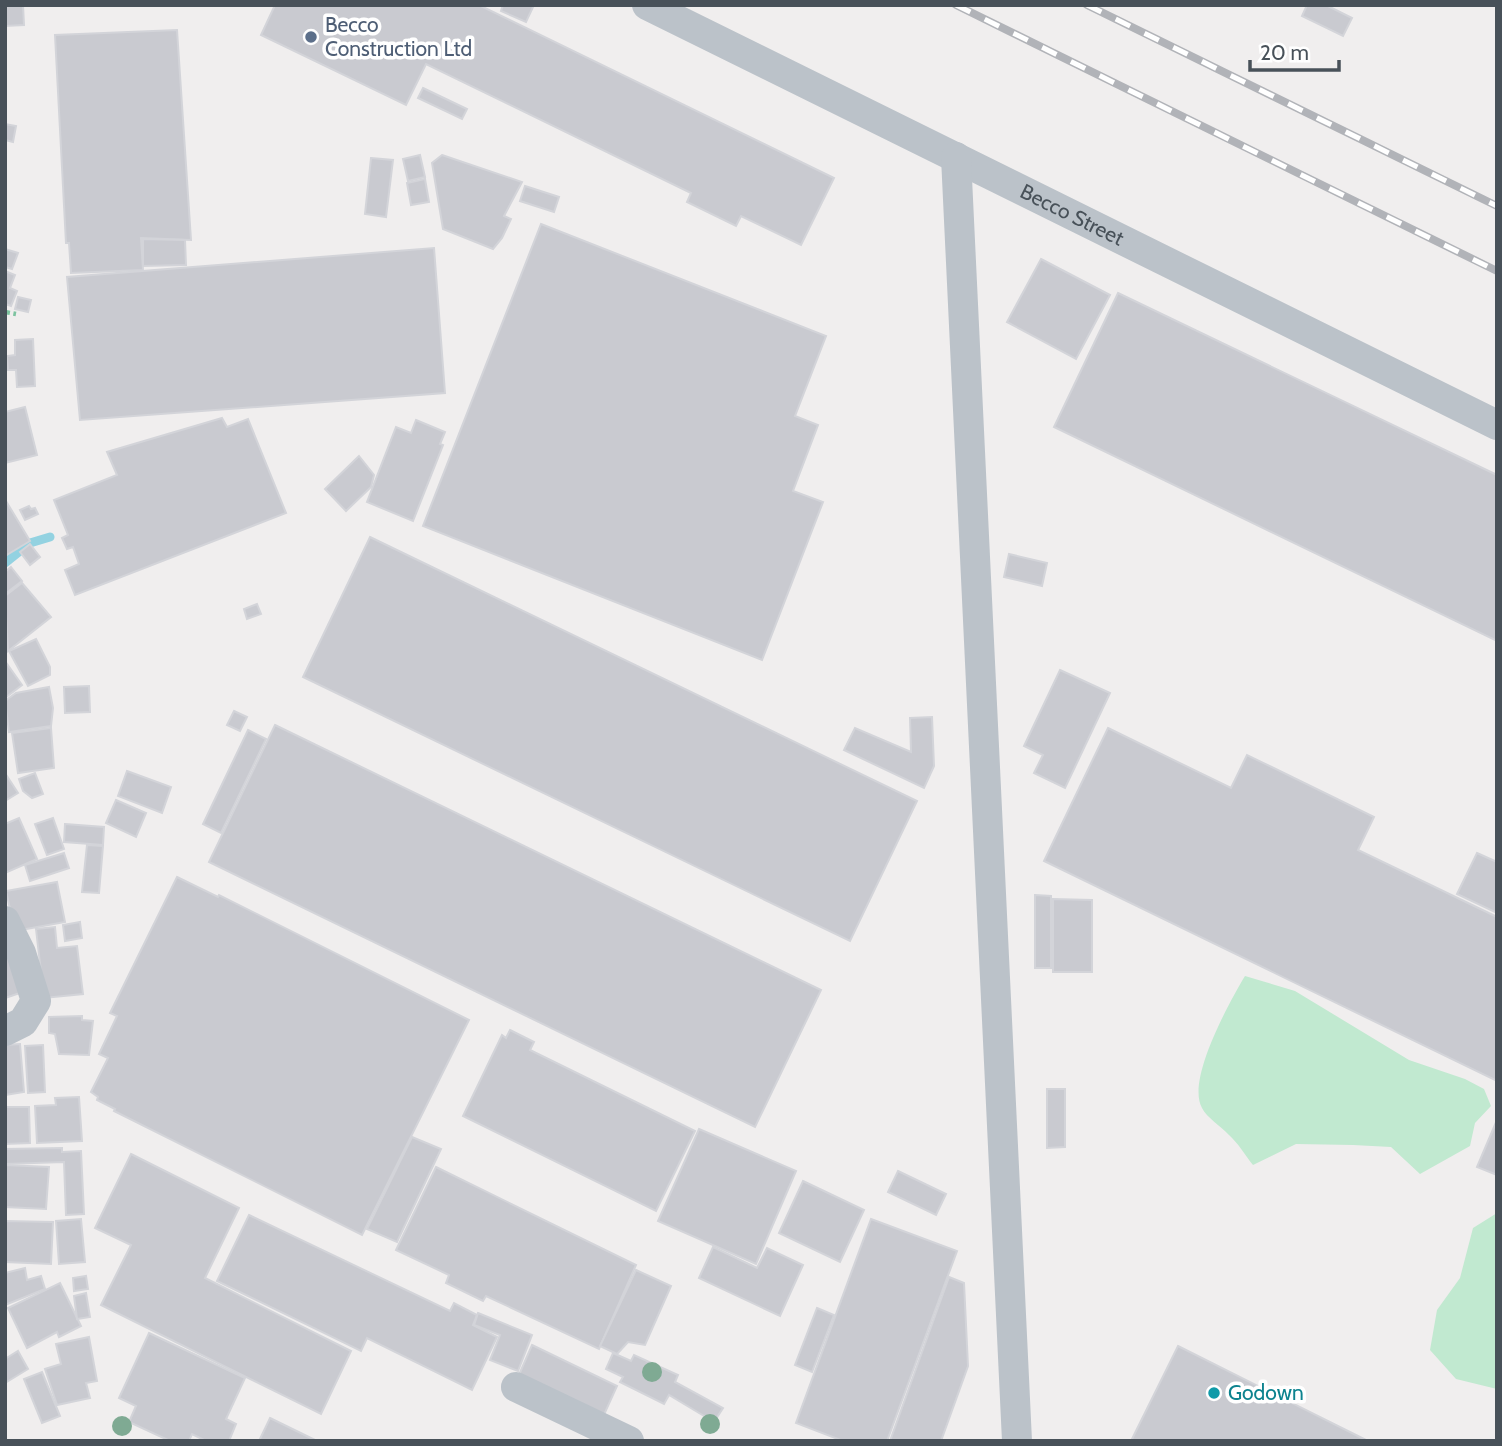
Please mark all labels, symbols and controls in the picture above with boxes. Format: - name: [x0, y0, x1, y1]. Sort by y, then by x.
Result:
- place label: Becco Construction Ltd: [325, 12, 472, 61]
- scale bar: [1250, 28, 1339, 72]
- marker: Becco Construction Ltd: [303, 29, 319, 45]
- text: 20 m: [1260, 40, 1309, 65]
- street label: Becco Street: [1016, 178, 1128, 251]
- place label: Godown: [1228, 1380, 1304, 1405]
- marker: Godown: [1206, 1385, 1222, 1401]

